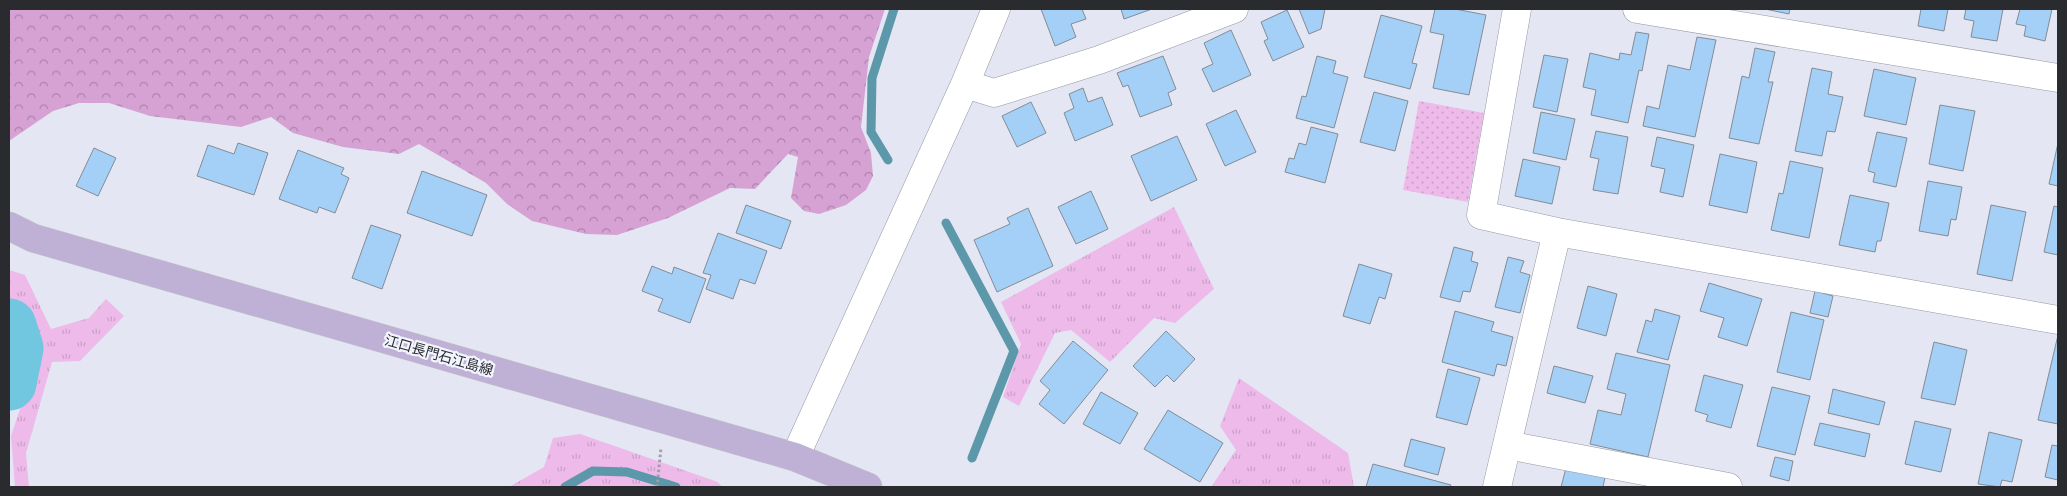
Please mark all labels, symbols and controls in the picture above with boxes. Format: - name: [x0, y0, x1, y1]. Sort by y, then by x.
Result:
- street label: 江口長門石江島線: [383, 330, 496, 379]

